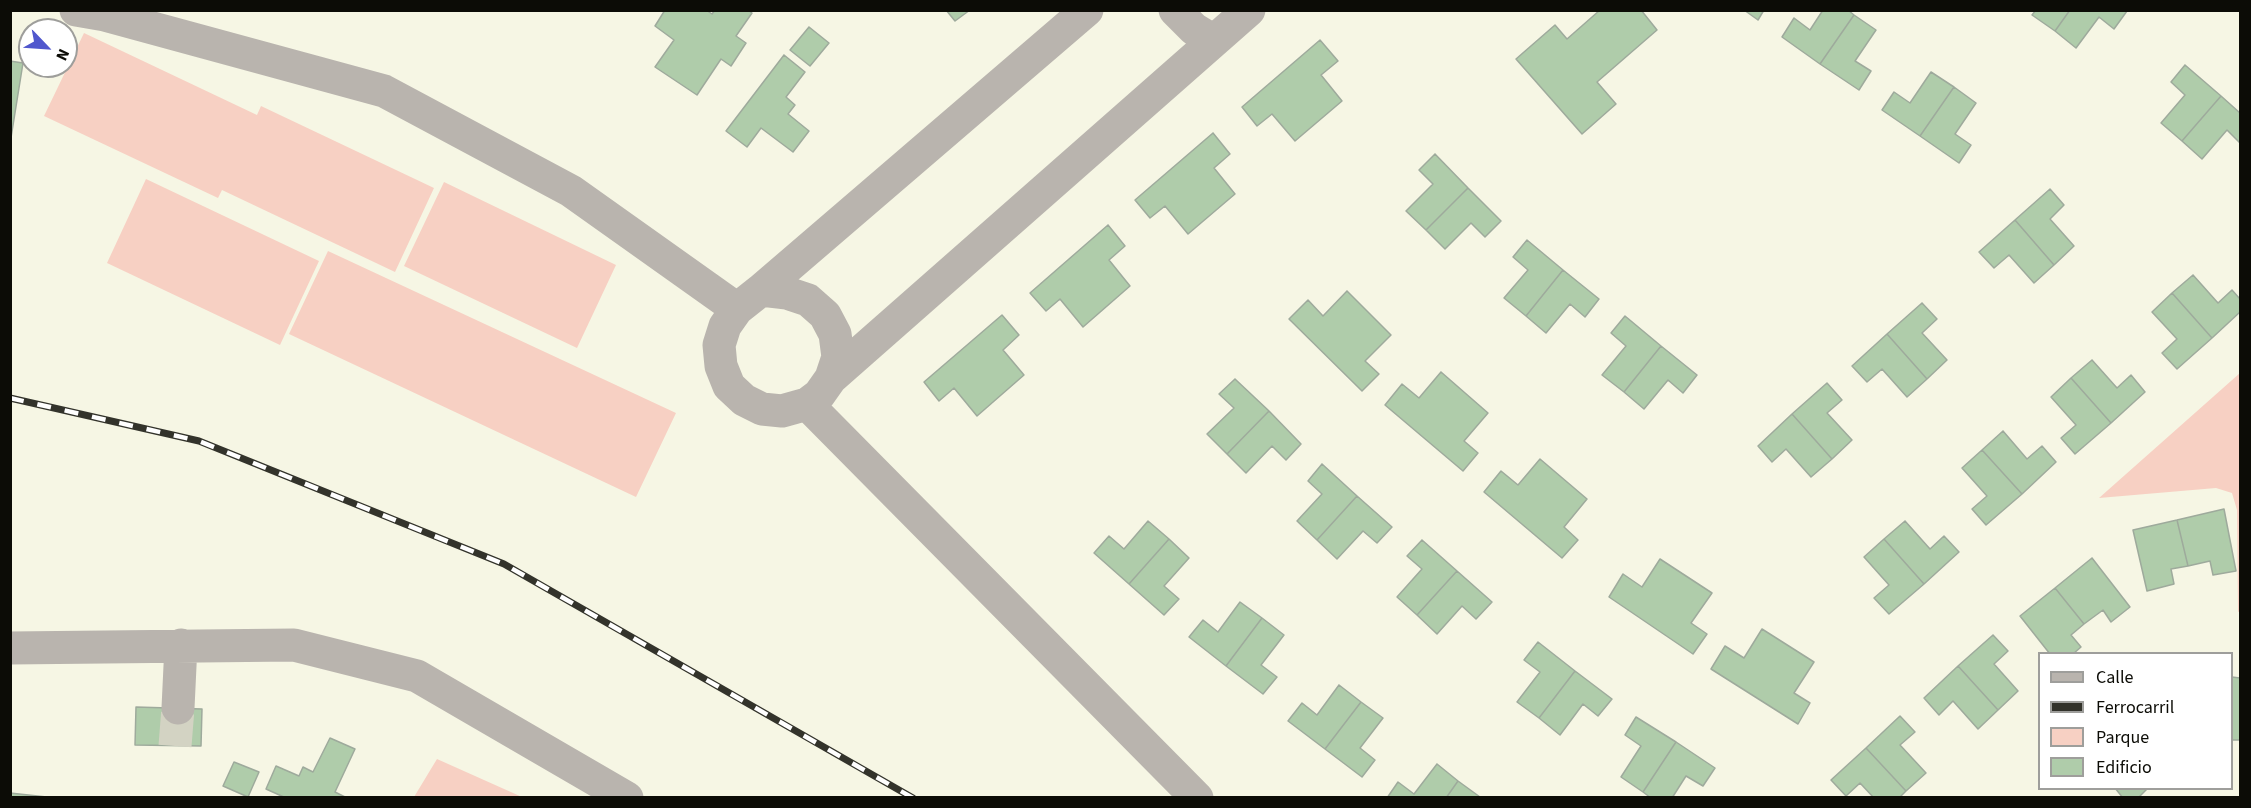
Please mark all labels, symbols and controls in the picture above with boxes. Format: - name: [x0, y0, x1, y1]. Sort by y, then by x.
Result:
- north arrow: [18, 18, 78, 78]
- text: N: [50, 45, 75, 64]
- legend: [2038, 652, 2233, 790]
- text: Calle: [2096, 665, 2133, 690]
- text: Ferrocarril: [2096, 695, 2174, 720]
- text: Parque: [2096, 725, 2149, 750]
- text: Edificio: [2096, 755, 2152, 780]

